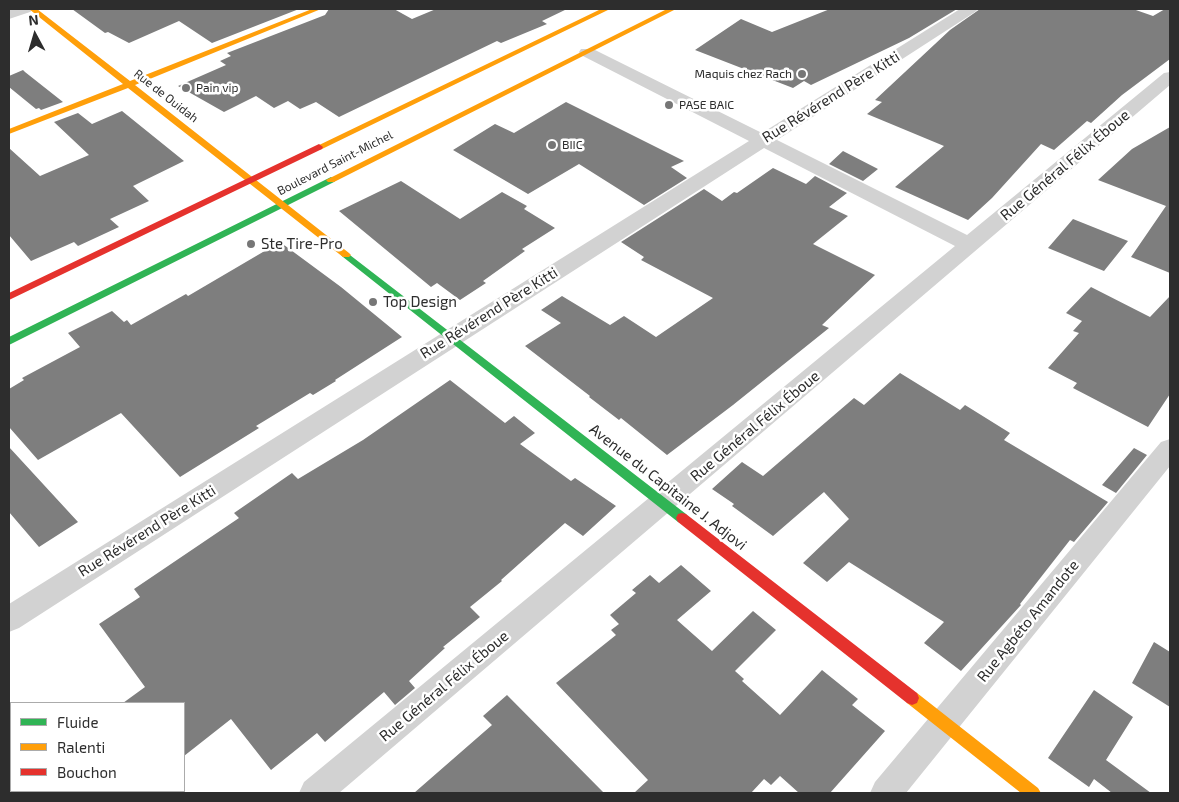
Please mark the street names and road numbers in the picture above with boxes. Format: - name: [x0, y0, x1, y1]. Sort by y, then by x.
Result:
- street label: Rue Révérend Père Kitti: [759, 47, 903, 147]
- street label: Rue de Ouidah: [131, 66, 201, 126]
- street label: Rue Général Félix Éboue: [997, 106, 1133, 224]
- street label: Boulevard Saint-Michel: [275, 128, 395, 198]
- street label: Rue Révérend Père Kitti: [417, 263, 561, 363]
- street label: Rue Général Félix Éboue: [687, 367, 823, 485]
- street label: Avenue du Capitaine J. Adjovi: [586, 420, 750, 554]
- street label: Rue Révérend Père Kitti: [75, 481, 219, 581]
- street label: Rue Agbéto Amandote: [973, 557, 1083, 685]
- street label: Rue Général Félix Éboue: [376, 627, 512, 745]

